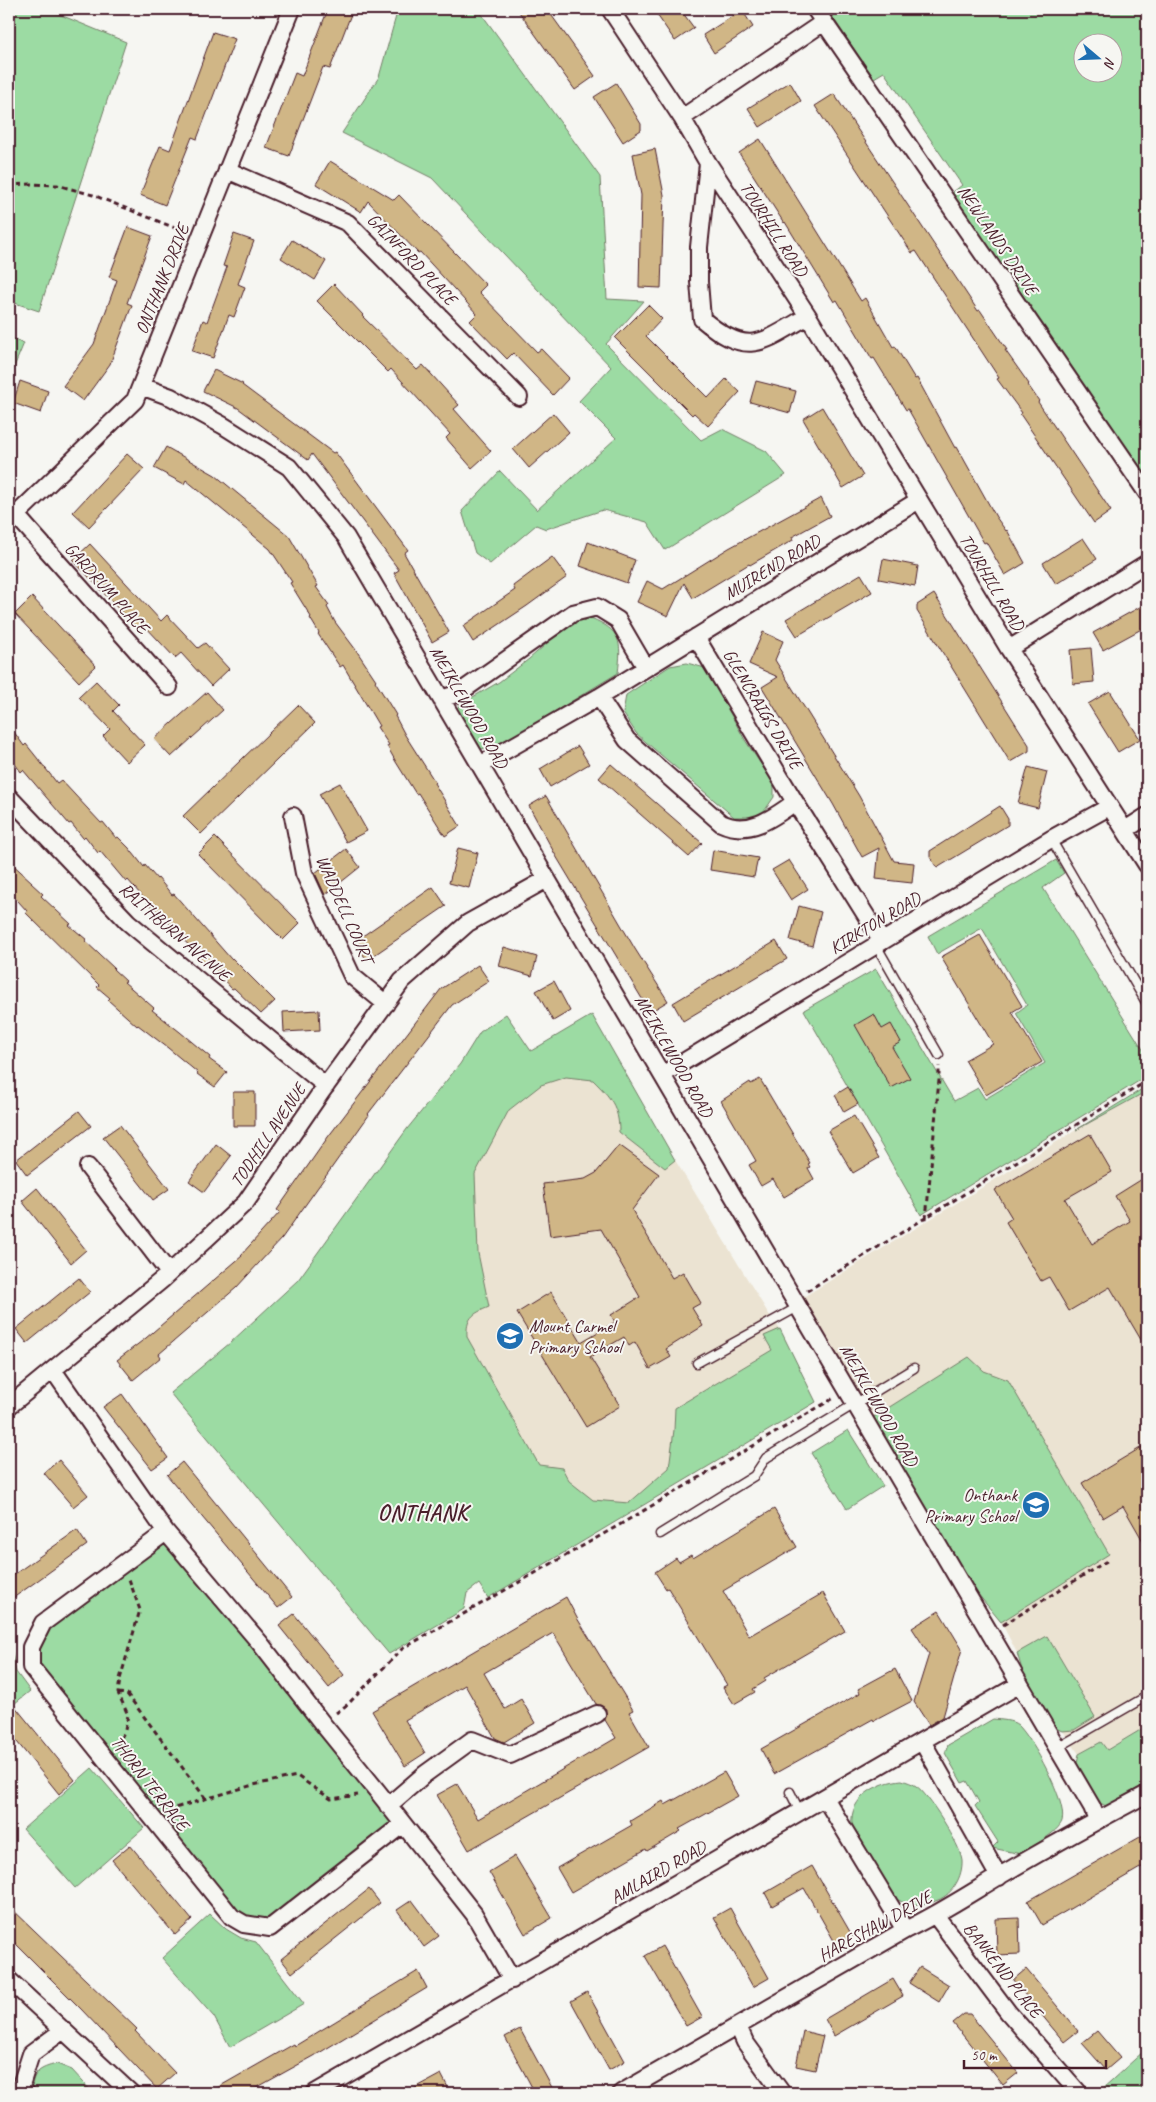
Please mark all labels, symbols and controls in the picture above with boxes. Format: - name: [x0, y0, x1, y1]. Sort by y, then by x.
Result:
- north arrow: [1074, 32, 1124, 82]
- text: N: [1100, 55, 1119, 71]
- street label: TOURHILL ROAD: [735, 178, 814, 282]
- street label: NEWLANDS DRIVE: [953, 181, 1044, 301]
- street label: GAINFORD PLACE: [363, 208, 463, 311]
- street label: ONTHANK DRIVE: [130, 219, 195, 337]
- street label: MUIREND ROAD: [720, 529, 826, 604]
- street label: TOURHILL ROAD: [955, 530, 1030, 636]
- street label: GARDRUM PLACE: [60, 538, 155, 640]
- street label: MEIKLEWOOD ROAD: [425, 642, 514, 773]
- street label: GLENCRAIGS DRIVE: [719, 645, 809, 775]
- street label: WADDELL COURT: [312, 852, 380, 970]
- street label: RAITHBURN AVENUE: [115, 878, 237, 988]
- street label: KIRKTON ROAD: [826, 886, 926, 959]
- street label: MEIKLEWOOD ROAD: [630, 991, 719, 1122]
- street label: TODHILL AVENUE: [225, 1078, 312, 1191]
- place label: Mount Carmel Primary School: [529, 1315, 624, 1358]
- school or university icon: Mount Carmel Primary School: [495, 1321, 525, 1351]
- street label: MEIKLEWOOD ROAD: [835, 1340, 924, 1471]
- place label: Onthank Primary School: [925, 1484, 1020, 1527]
- school or university icon: Onthank Primary School: [1021, 1490, 1051, 1520]
- district label: ONTHANK: [378, 1499, 472, 1527]
- street label: THORN TERRACE: [106, 1731, 195, 1837]
- street label: AMLAIRD ROAD: [606, 1835, 711, 1908]
- street label: HARESHAW DRIVE: [814, 1885, 938, 1966]
- street label: BANKEND PLACE: [959, 1918, 1049, 2024]
- scale bar: [964, 2037, 1106, 2069]
- text: 50 m: [971, 2046, 998, 2065]

